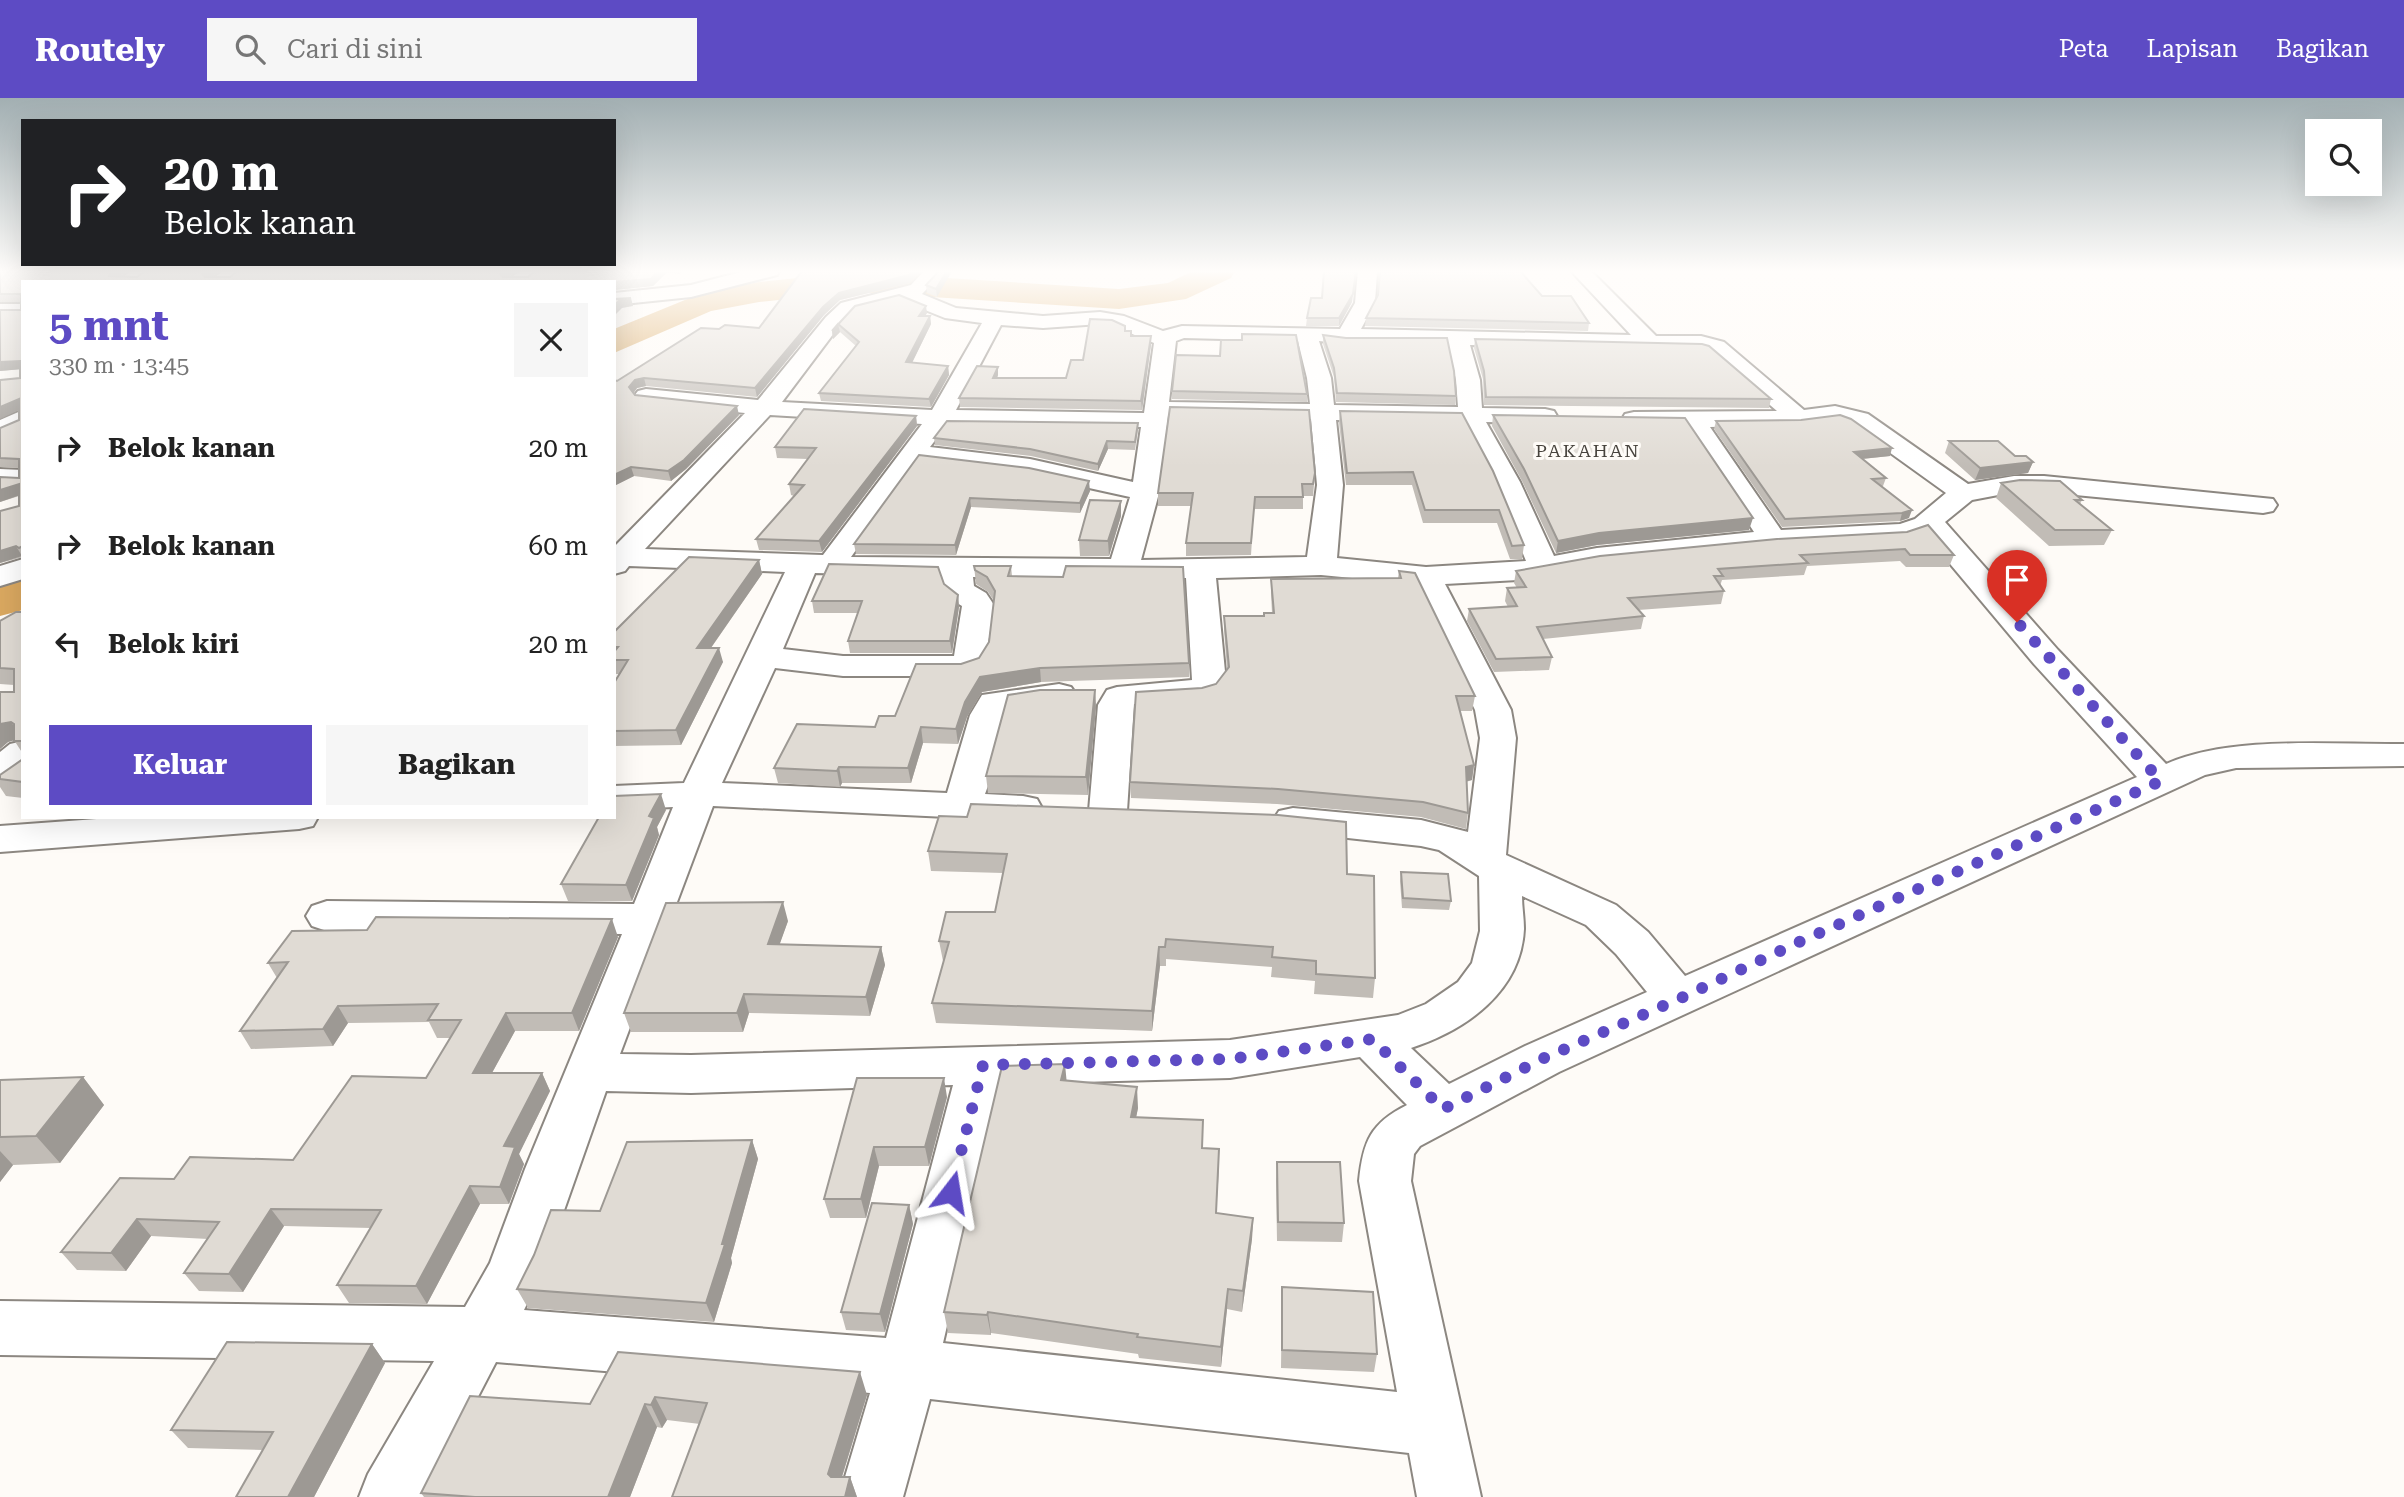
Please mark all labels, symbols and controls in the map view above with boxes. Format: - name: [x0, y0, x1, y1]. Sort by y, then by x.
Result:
- search box: [207, 18, 697, 81]
- text: Routely: [35, 30, 165, 69]
- icon: search: [231, 30, 269, 68]
- text: Cari di sini: [287, 34, 422, 64]
- text: Peta: [2059, 35, 2109, 63]
- text: Lapisan: [2147, 35, 2238, 63]
- text: Bagikan: [2276, 35, 2369, 63]
- map controls: [2305, 119, 2382, 196]
- button: search: [2305, 119, 2382, 196]
- text: 20 m: [164, 145, 279, 202]
- icon: right: [49, 147, 140, 238]
- text: Belok kanan: [164, 204, 356, 242]
- text: 5 mnt: [49, 301, 169, 350]
- button: close: [514, 303, 588, 377]
- text: 330 m · 13:45: [49, 352, 189, 379]
- icon: right: [49, 429, 87, 467]
- text: Belok kanan: [108, 433, 275, 463]
- text: 20 m: [529, 433, 588, 463]
- district label: PAKAHAN: [1535, 440, 1641, 461]
- icon: right: [49, 527, 87, 565]
- text: Belok kanan: [108, 531, 275, 561]
- text: 60 m: [529, 531, 588, 561]
- pin: [1987, 550, 2047, 622]
- icon: arrive: [1998, 561, 2036, 599]
- icon: left: [49, 625, 87, 663]
- text: Belok kiri: [108, 629, 239, 659]
- text: 20 m: [529, 629, 588, 659]
- button: Keluar: [49, 725, 312, 805]
- button: Bagikan: [326, 725, 588, 805]
- position arrow: [914, 1155, 988, 1229]

